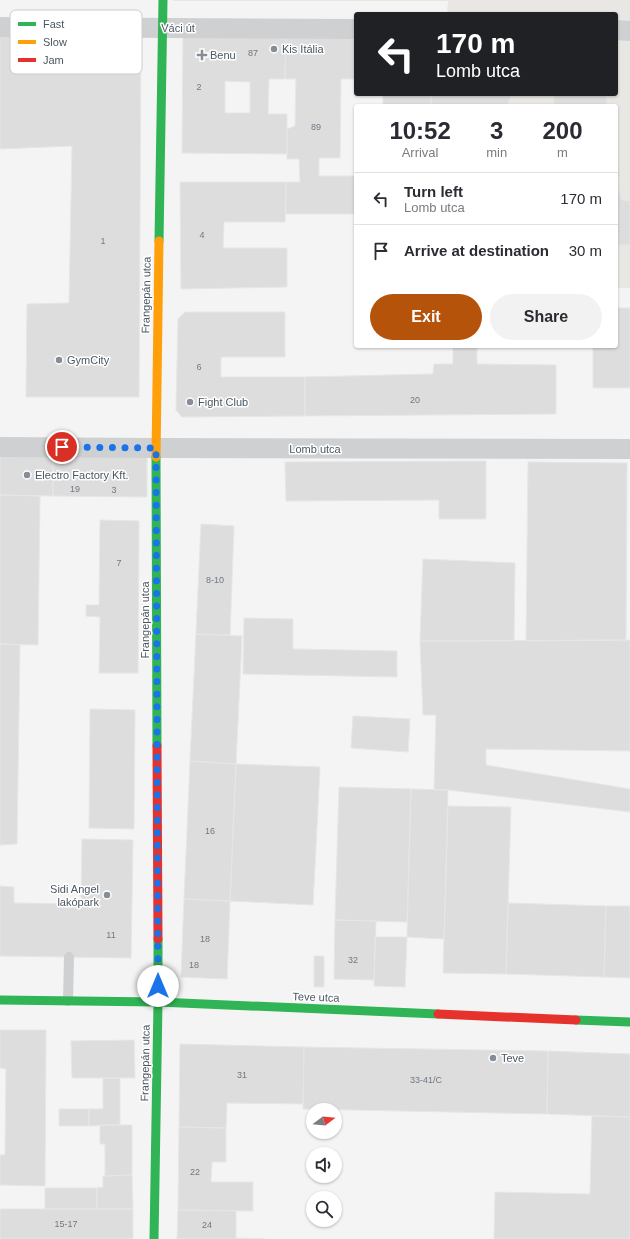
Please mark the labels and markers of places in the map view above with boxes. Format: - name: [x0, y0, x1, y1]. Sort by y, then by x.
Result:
- place label: Kis Itália: [282, 43, 324, 55]
- marker: Kis Itália: [269, 44, 279, 54]
- place label: Benu: [210, 49, 236, 61]
- marker: Benu: [197, 50, 207, 60]
- place label: GymCity: [67, 354, 110, 366]
- marker: GymCity: [54, 355, 64, 365]
- place label: Fight Club: [198, 396, 248, 408]
- marker: Fight Club: [185, 397, 195, 407]
- pin: [45, 430, 79, 464]
- place label: Electro Factory Kft.: [35, 469, 129, 481]
- marker: Electro Factory Kft.: [22, 470, 32, 480]
- place label: Sidi Angel lakópark: [50, 883, 99, 908]
- marker: Sidi Angel lakópark: [102, 890, 112, 900]
- place label: Teve: [501, 1052, 524, 1064]
- marker: Teve: [488, 1053, 498, 1063]

